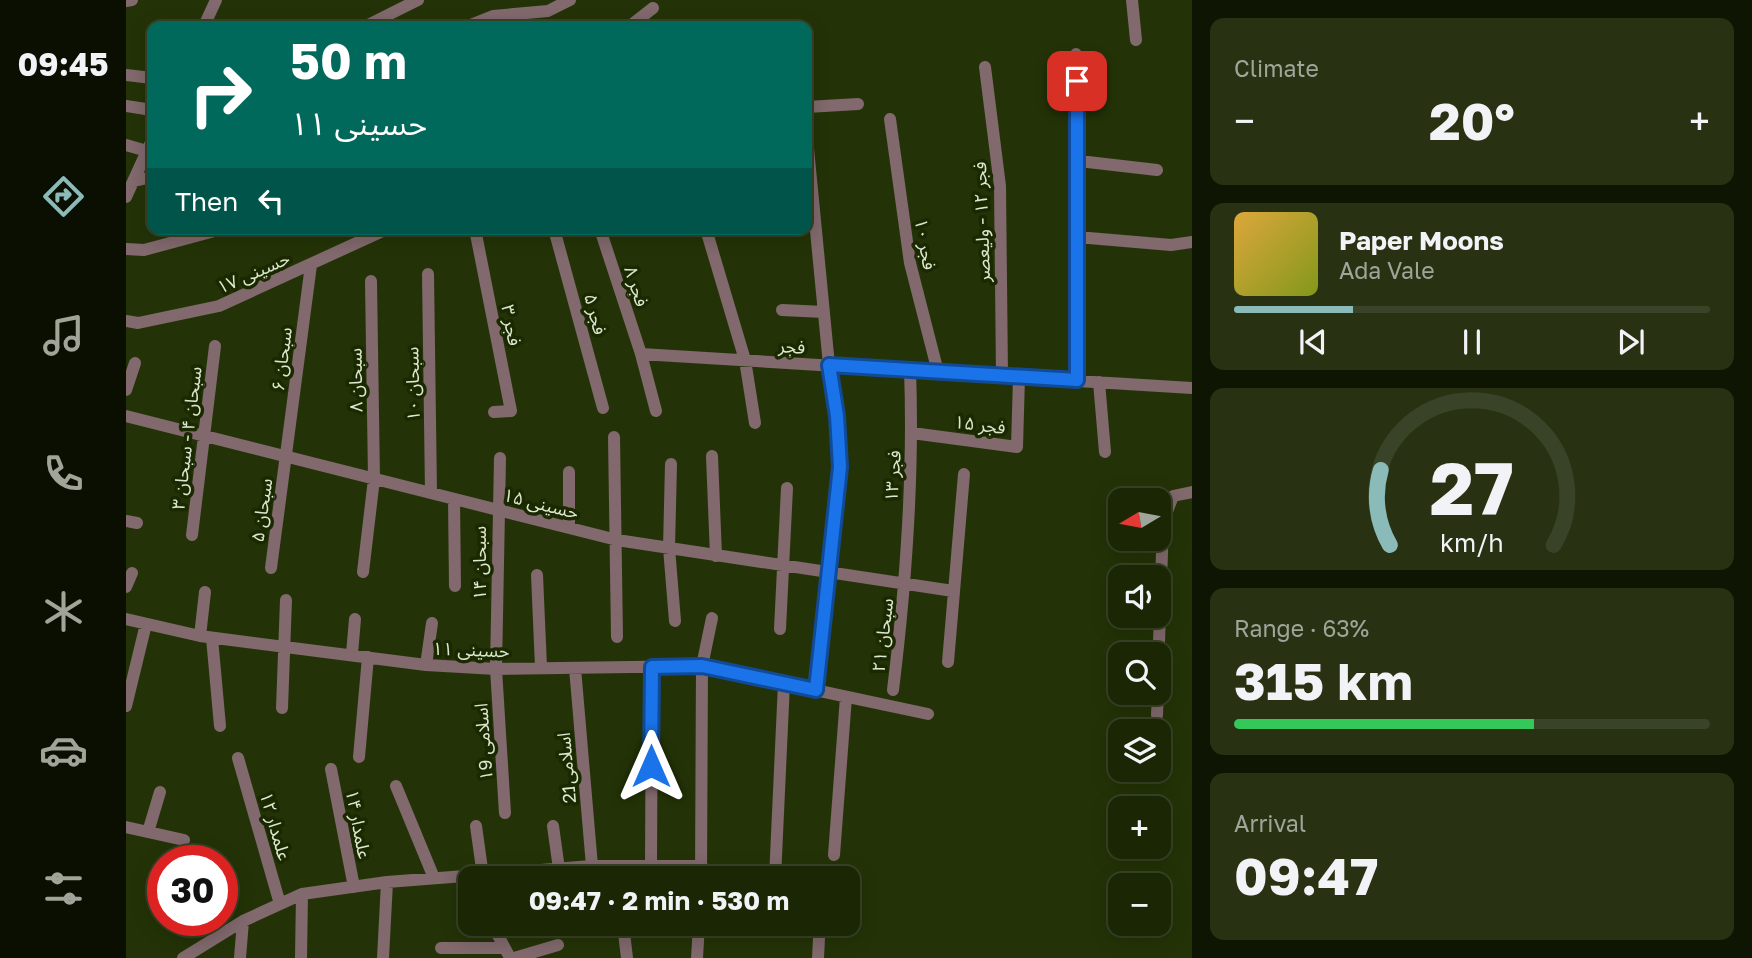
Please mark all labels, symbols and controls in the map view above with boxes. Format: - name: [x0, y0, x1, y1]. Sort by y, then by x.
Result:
- text: 50 m: [290, 31, 407, 90]
- text: 09:45: [18, 45, 108, 83]
- icon: right: [175, 49, 266, 140]
- pin: [1047, 51, 1107, 111]
- text: Climate: [1234, 54, 1319, 82]
- icon: arrive: [1058, 62, 1096, 100]
- text: 20°: [1429, 89, 1515, 151]
- text: −: [1234, 98, 1255, 143]
- text: +: [1689, 98, 1710, 143]
- text: حسینی ۱۱: [290, 104, 427, 142]
- street label: فجر ۱۲ - ولیعصر: [968, 161, 995, 284]
- icon: directions: [39, 172, 88, 221]
- icon: left: [252, 182, 290, 220]
- text: Then: [175, 186, 238, 217]
- street label: فجر ۱۰: [910, 217, 941, 272]
- text: Paper Moons: [1339, 225, 1504, 256]
- street label: حسینی ۱۷: [213, 246, 293, 299]
- text: Ada Vale: [1339, 256, 1435, 284]
- street label: فجر ۸: [619, 263, 654, 309]
- street label: فجر ۵: [579, 291, 612, 337]
- street label: فجر ۳: [496, 303, 527, 348]
- icon: music: [39, 311, 88, 360]
- icon: previous: [1294, 323, 1332, 361]
- icon: pause: [1453, 323, 1491, 361]
- icon: next: [1612, 323, 1650, 361]
- street label: سبحان ۶: [266, 326, 297, 392]
- street label: فجر: [777, 334, 806, 359]
- street label: سبحان ۱۰: [400, 347, 425, 421]
- street label: سبحان ۸: [343, 348, 368, 412]
- street label: سبحان ۴ - سبحان ۳: [166, 365, 207, 511]
- street label: فجر ۱۵: [953, 410, 1007, 439]
- text: 27: [1430, 444, 1514, 531]
- icon: phone: [39, 449, 88, 498]
- street label: فجر ۱۳: [879, 449, 906, 503]
- street label: سبحان ۵: [246, 477, 277, 543]
- street label: حسینی ۱۵: [501, 483, 581, 524]
- north arrow: [1108, 488, 1171, 551]
- map controls: [1108, 488, 1171, 936]
- street label: سبحان ۱۴: [468, 526, 491, 600]
- text: km/h: [1440, 527, 1504, 558]
- button: sound: [1108, 565, 1171, 628]
- icon: climate: [39, 587, 88, 636]
- street label: سبحان ۲۱: [867, 597, 898, 673]
- text: Range · 63%: [1234, 614, 1369, 642]
- street label: حسینی ۱۱: [432, 637, 510, 662]
- button: search: [1108, 642, 1171, 705]
- text: 315 km: [1234, 649, 1413, 711]
- street label: اسلامی ۱9: [469, 702, 498, 781]
- button: layers: [1108, 719, 1171, 782]
- icon: car: [39, 726, 88, 775]
- position arrow: [614, 729, 688, 803]
- street label: اسلامی21: [552, 732, 581, 804]
- street label: علمدار ۱۴: [341, 787, 377, 861]
- street label: علمدار ۱۲: [255, 789, 296, 863]
- button: +: [1108, 796, 1171, 859]
- text: Arrival: [1234, 809, 1306, 837]
- text: 09:47: [1234, 844, 1378, 906]
- speed limit sign: 30: [147, 845, 238, 936]
- icon: filters: [39, 864, 88, 913]
- button: −: [1108, 873, 1171, 936]
- text: 09:47 · 2 min · 530 m: [529, 885, 789, 916]

